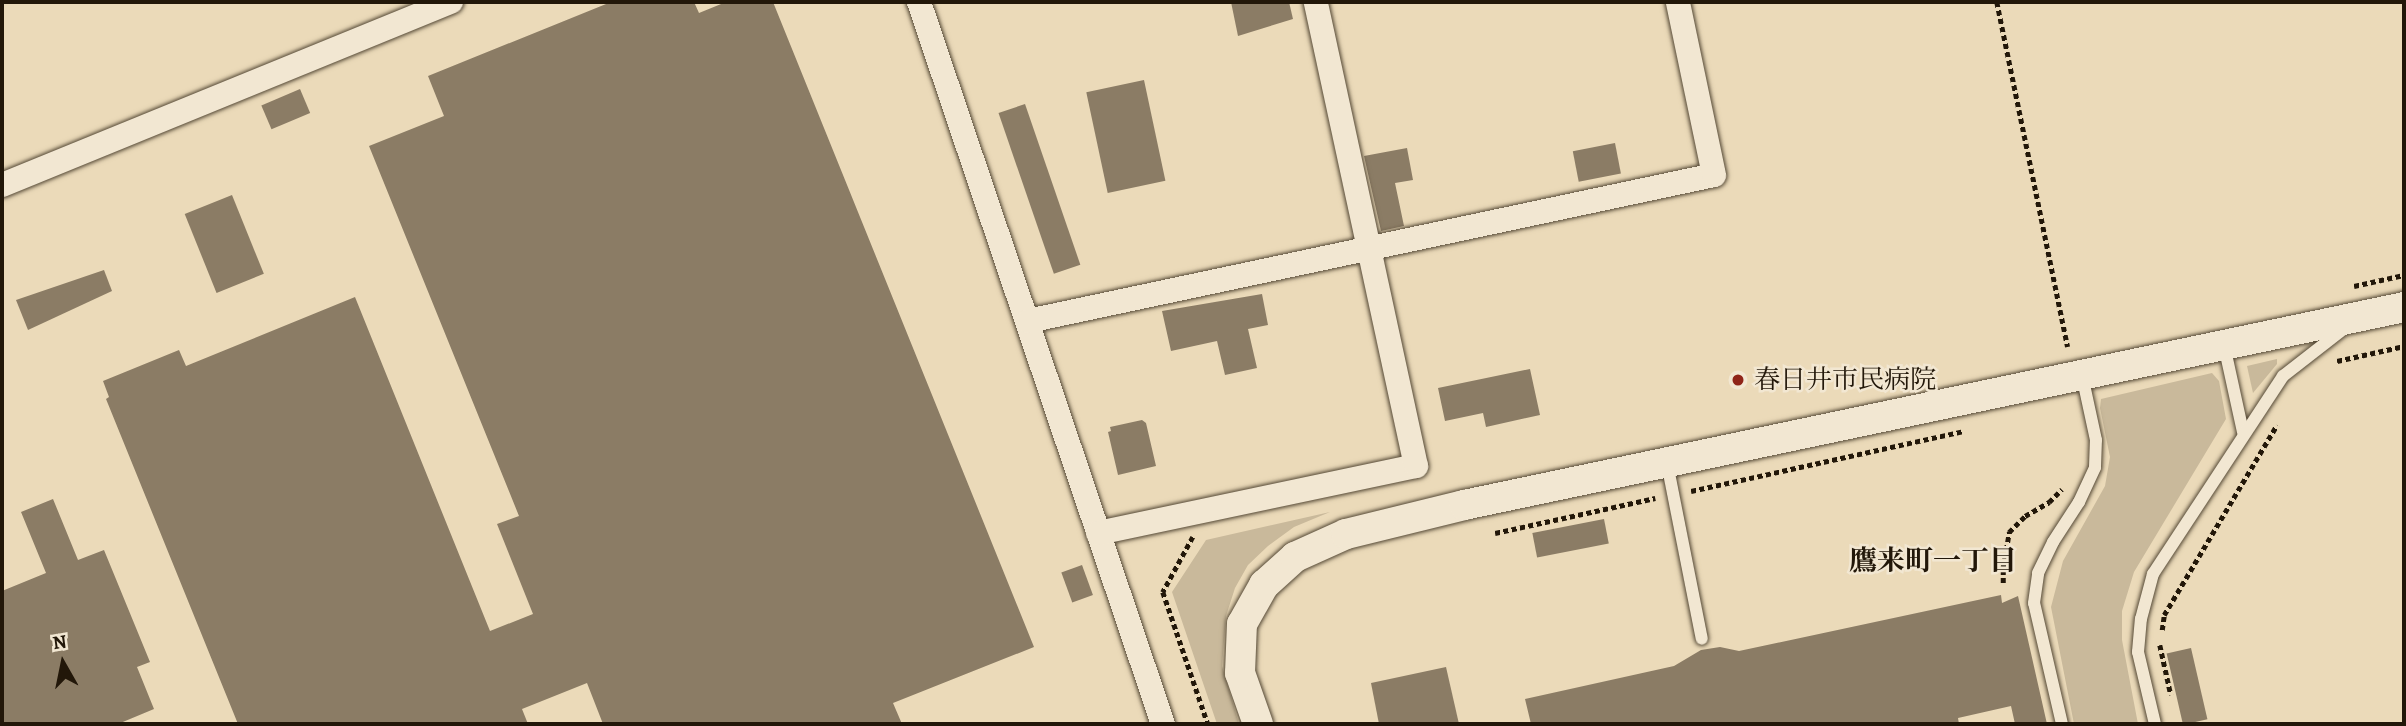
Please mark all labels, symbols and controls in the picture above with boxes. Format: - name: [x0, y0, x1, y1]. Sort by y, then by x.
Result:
- place label: 春日井市民病院: [1754, 364, 1936, 396]
- marker: 春日井市民病院: [1728, 370, 1748, 390]
- district label: 鷹来町一丁目: [1849, 544, 2017, 578]
- north arrow: [28, 628, 98, 698]
- text: N: [51, 628, 69, 656]

